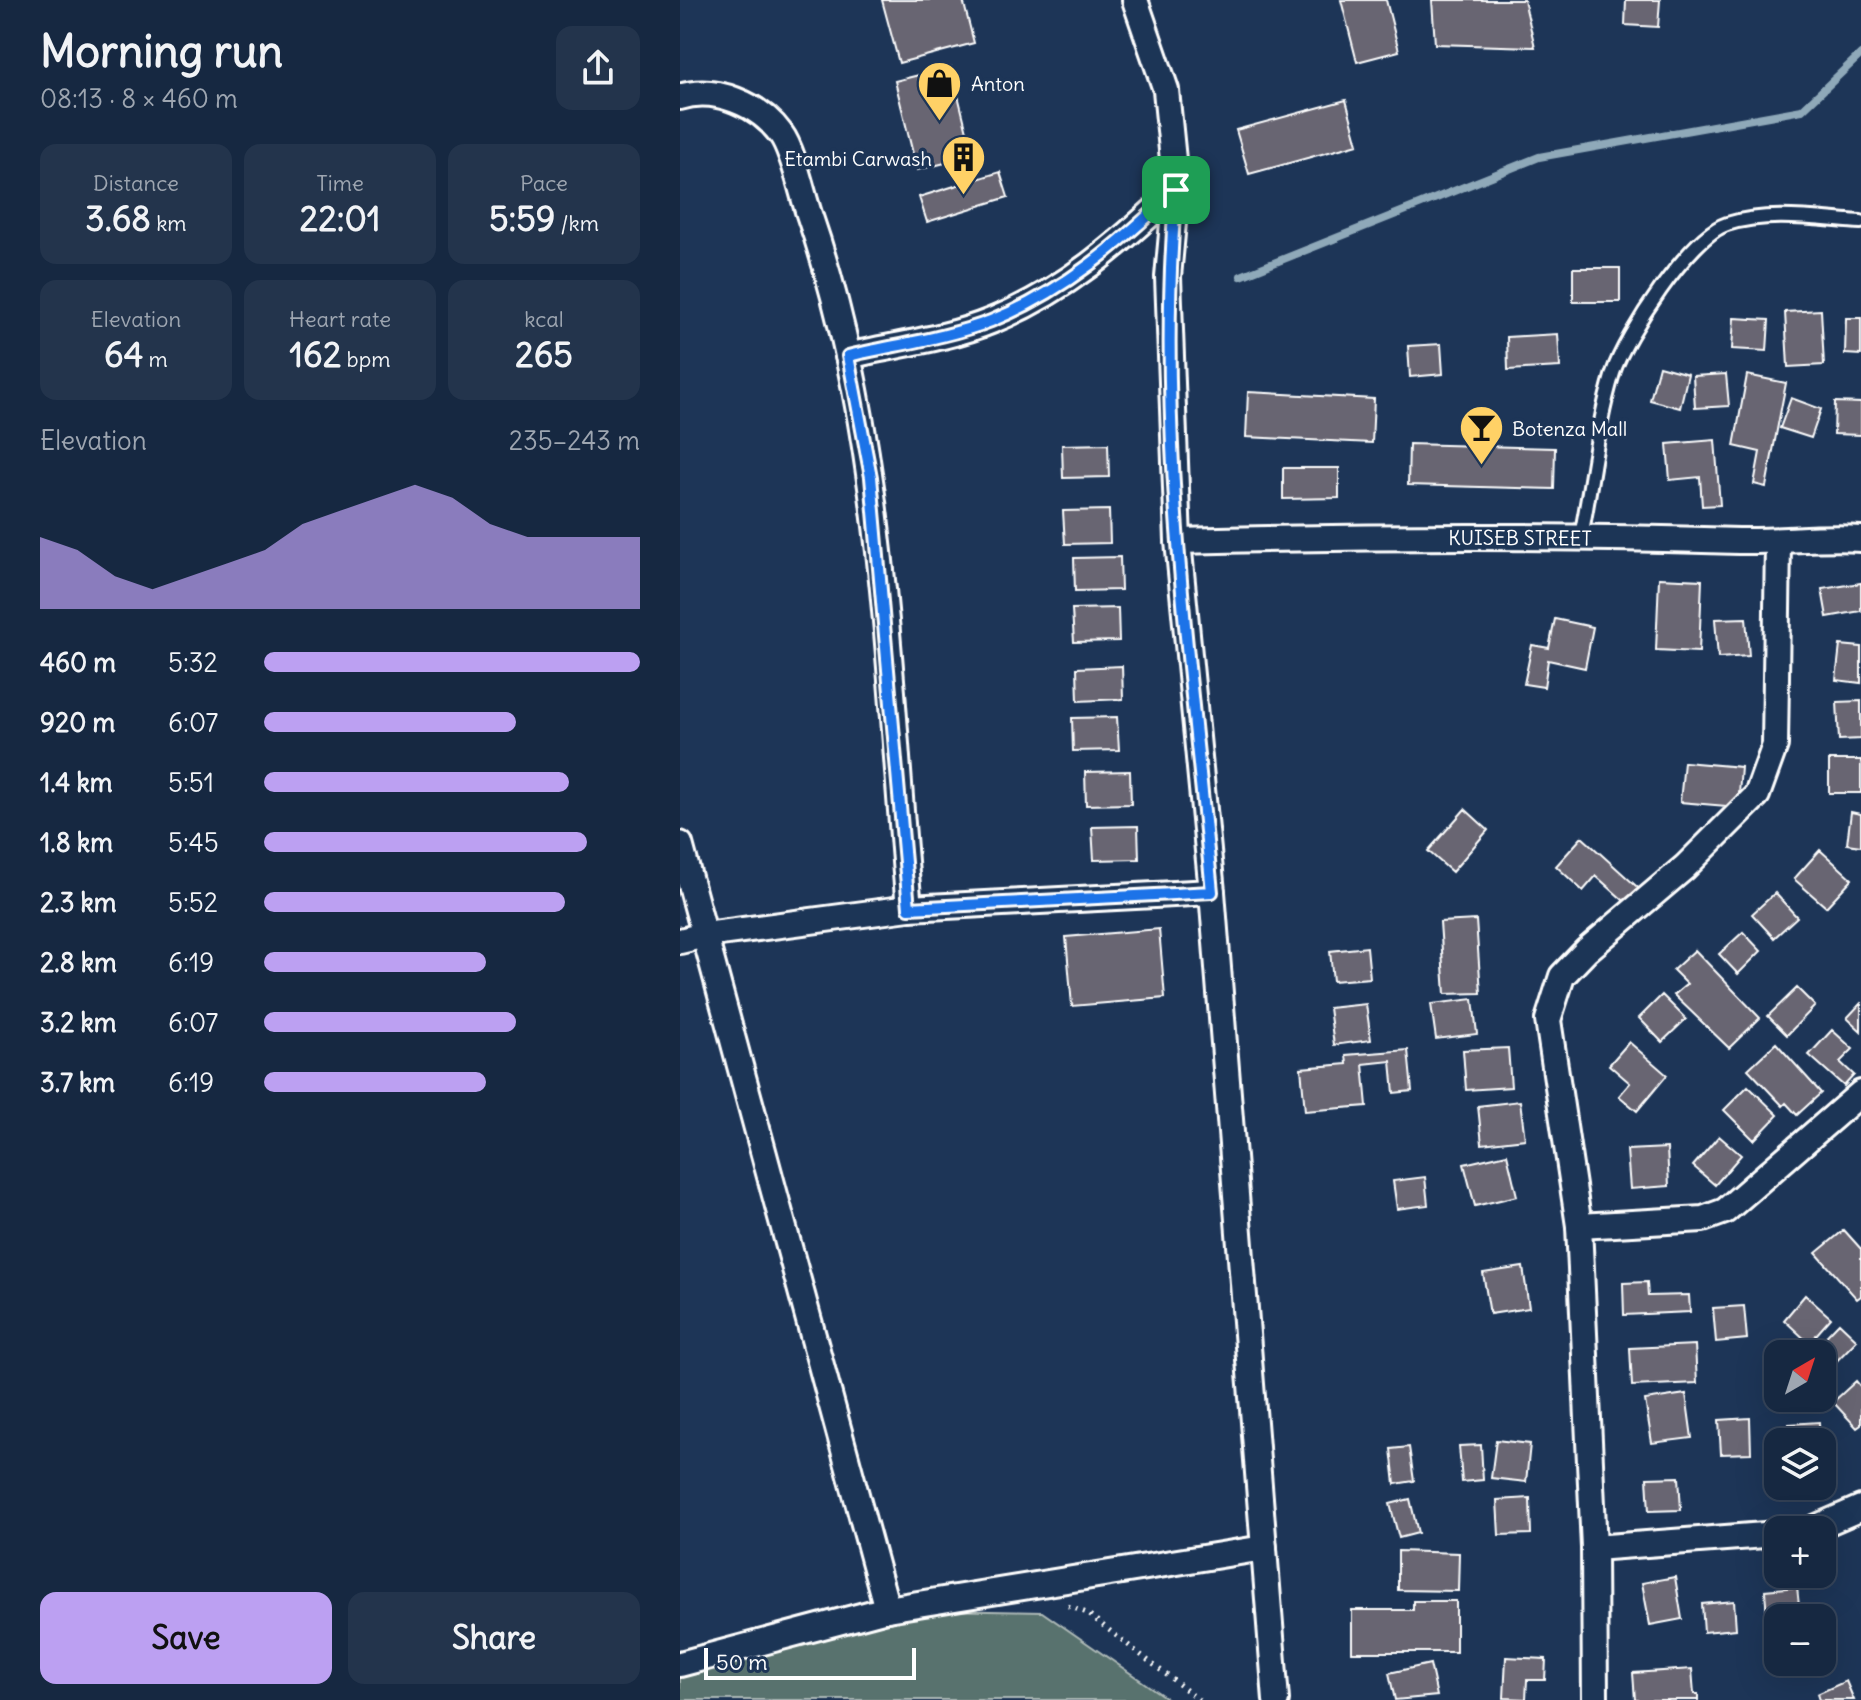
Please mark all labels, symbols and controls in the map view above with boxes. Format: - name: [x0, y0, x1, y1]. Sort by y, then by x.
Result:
- text: Morning run: [40, 24, 283, 79]
- button: share: [556, 26, 640, 110]
- shop icon: Anton: [916, 59, 964, 122]
- place label: Anton: [971, 71, 1025, 96]
- text: 08:13 · 8 × 460 m: [40, 82, 238, 115]
- building icon: Etambi Carwash: [939, 134, 987, 197]
- place label: Etambi Carwash: [784, 146, 932, 171]
- pin: [1142, 156, 1210, 224]
- icon: arrive: [1154, 168, 1198, 212]
- text: Distance: [93, 169, 179, 197]
- text: Time: [316, 169, 364, 197]
- text: Pace: [520, 169, 568, 197]
- text: 3.68: [85, 197, 151, 240]
- text: 22:01: [300, 197, 380, 240]
- text: 5:59: [489, 197, 555, 240]
- text: km: [151, 209, 187, 237]
- text: /km: [555, 209, 599, 237]
- text: Elevation: [91, 305, 181, 333]
- text: Heart rate: [289, 305, 391, 333]
- text: kcal: [524, 305, 564, 333]
- text: 64: [104, 333, 143, 376]
- text: 162: [290, 333, 341, 376]
- text: 265: [515, 333, 573, 376]
- text: m: [143, 345, 168, 373]
- text: bpm: [341, 345, 390, 373]
- bar icon: Botenza Mall: [1457, 404, 1505, 467]
- place label: Botenza Mall: [1512, 416, 1627, 441]
- text: Elevation: [40, 424, 147, 457]
- text: 235–243 m: [509, 424, 640, 457]
- street label: KUISEB STREET: [1448, 524, 1592, 550]
- text: 460 m: [40, 646, 116, 679]
- text: 5:32: [168, 646, 218, 679]
- text: 920 m: [40, 706, 115, 739]
- text: 6:07: [168, 706, 218, 739]
- text: 1.4 km: [40, 766, 113, 799]
- text: 5:51: [168, 766, 214, 799]
- text: 1.8 km: [40, 826, 113, 859]
- text: 5:45: [168, 826, 219, 859]
- text: 2.3 km: [40, 886, 117, 919]
- text: 5:52: [168, 886, 218, 919]
- text: 2.8 km: [40, 946, 117, 979]
- text: 6:19: [168, 946, 214, 979]
- text: 3.2 km: [40, 1006, 117, 1039]
- text: 6:07: [168, 1006, 218, 1039]
- text: 3.7 km: [40, 1066, 115, 1099]
- text: 6:19: [168, 1066, 214, 1099]
- north arrow: [1764, 1340, 1836, 1412]
- map controls: [1764, 1340, 1836, 1676]
- button: layers: [1764, 1428, 1836, 1500]
- button: +: [1764, 1516, 1836, 1588]
- button: Save: [40, 1592, 332, 1684]
- button: Share: [348, 1592, 640, 1684]
- button: −: [1764, 1604, 1836, 1676]
- scale bar: [704, 1644, 916, 1680]
- text: 50 m: [716, 1648, 768, 1676]

